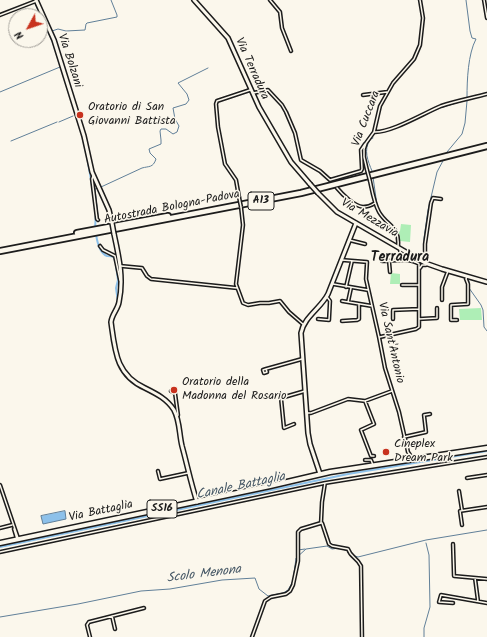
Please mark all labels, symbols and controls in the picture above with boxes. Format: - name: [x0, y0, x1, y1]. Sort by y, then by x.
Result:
- north arrow: [8, 8, 48, 48]
- text: N: [10, 27, 29, 44]
- street label: Via Bolzani: [54, 32, 84, 90]
- street label: Via Terradura: [231, 36, 271, 102]
- street label: Via Cuccara: [350, 89, 384, 149]
- place label: Oratorio di San Giovanni Battista: [88, 101, 176, 129]
- marker: Oratorio di San Giovanni Battista: [75, 110, 85, 120]
- street label: Autostrada Bologna-Padova: [103, 188, 241, 228]
- road number: A13: [248, 192, 274, 210]
- street label: Via Mezzavia: [338, 196, 400, 242]
- district label: Terradura: [371, 251, 429, 267]
- street label: Via Sant'Antonio: [374, 301, 406, 385]
- place label: Oratorio della Madonna del Rosario: [182, 376, 286, 404]
- marker: Oratorio della Madonna del Rosario: [169, 385, 179, 395]
- place label: Cineplex Dream Park: [394, 438, 453, 466]
- marker: Cineplex Dream Park: [381, 447, 391, 457]
- water label: Canale Battaglia: [195, 470, 287, 504]
- street label: Via Battaglia: [68, 498, 134, 526]
- road number: SS16: [147, 500, 177, 518]
- water label: Scolo Menona: [166, 563, 242, 587]

